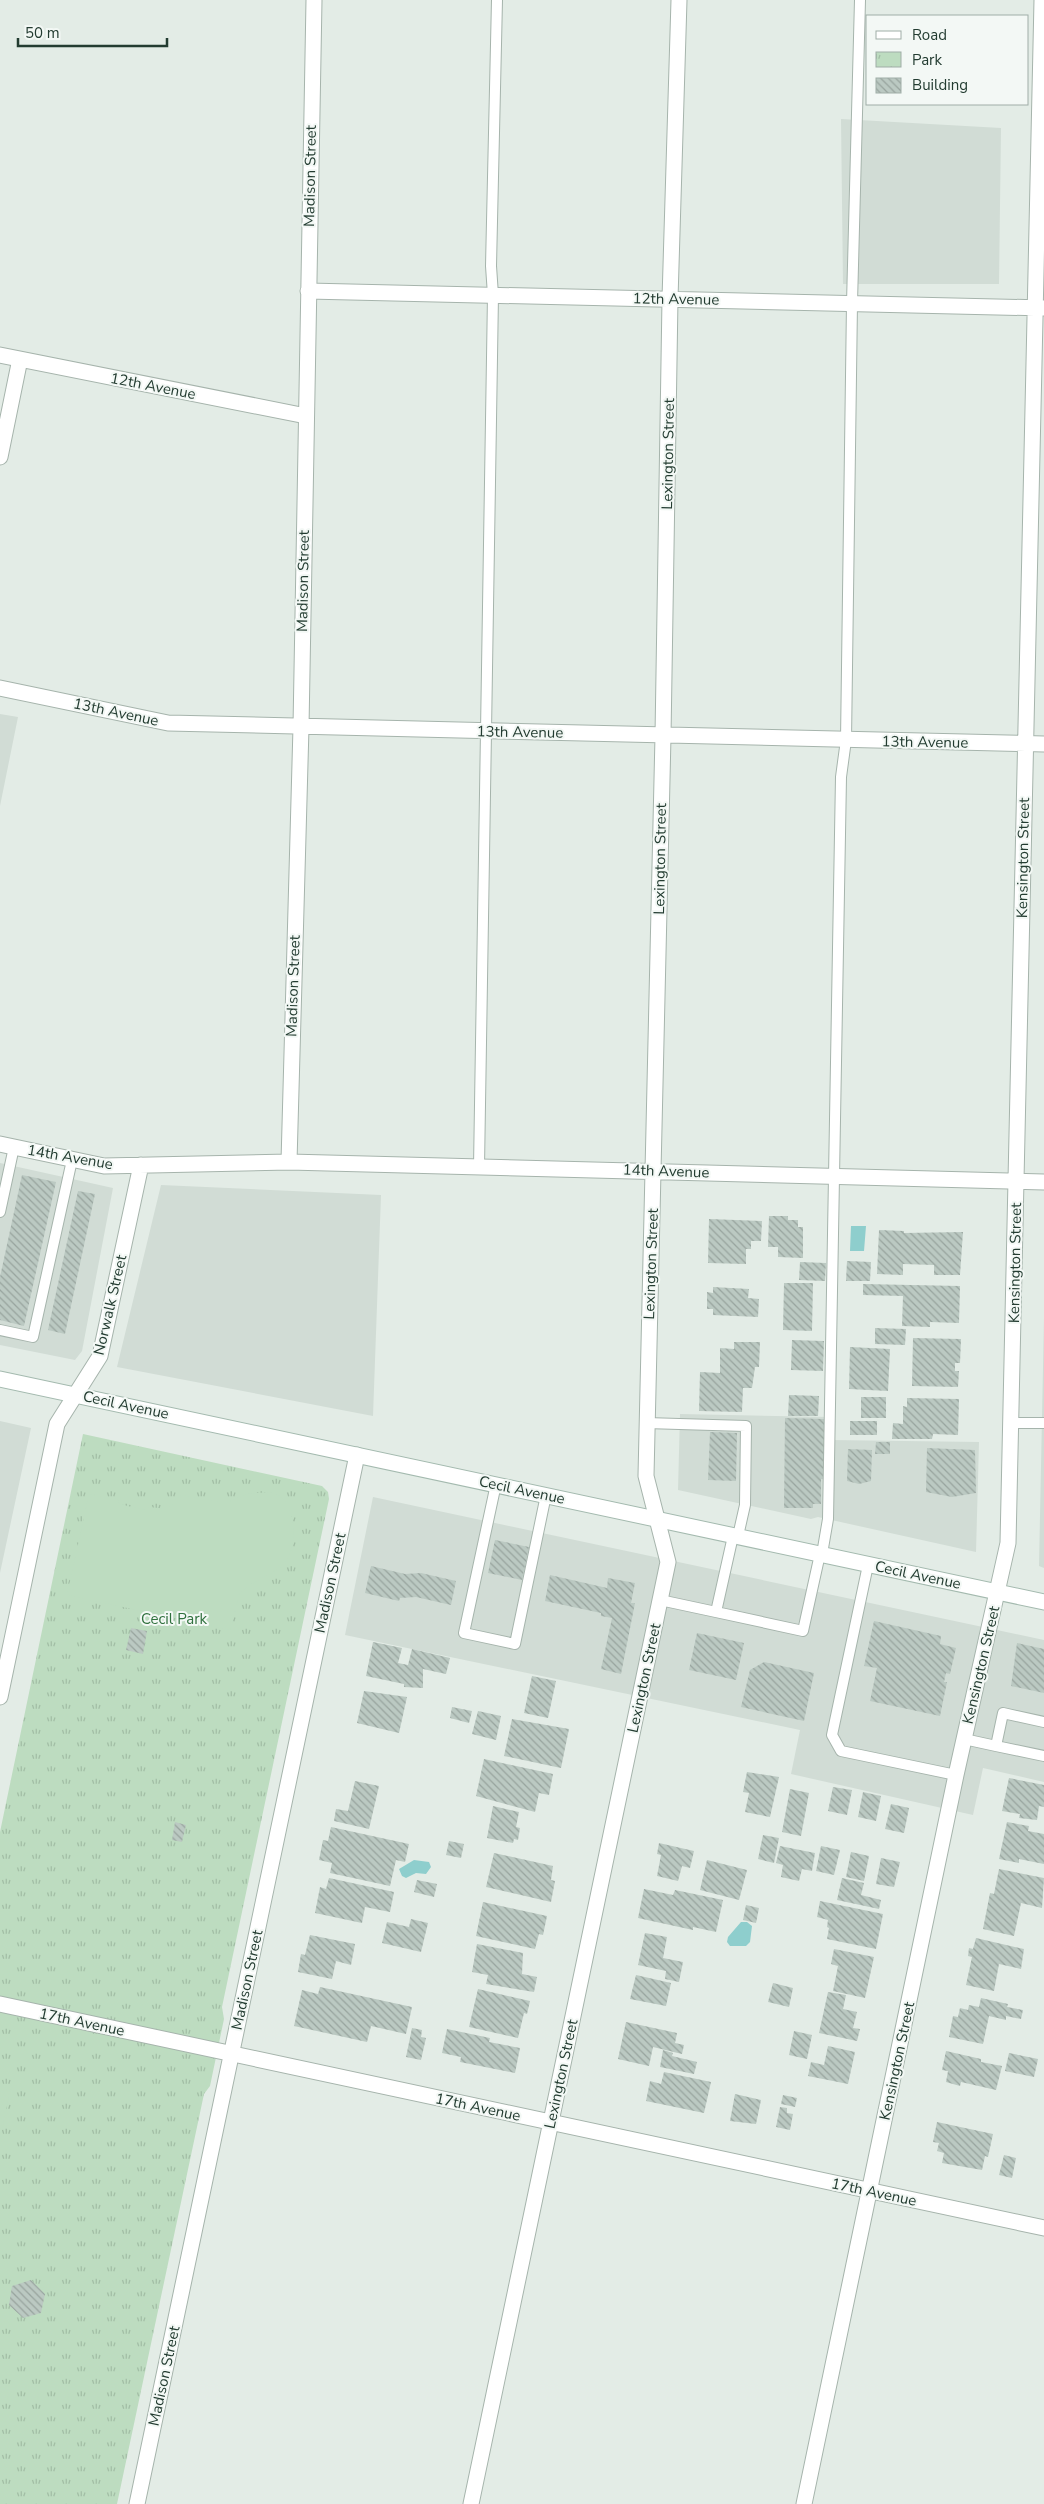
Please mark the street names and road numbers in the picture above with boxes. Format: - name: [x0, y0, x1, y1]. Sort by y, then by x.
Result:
- street label: Madison Street: [299, 124, 321, 227]
- street label: 12th Avenue: [632, 288, 720, 310]
- street label: 12th Avenue: [109, 368, 197, 404]
- street label: Lexington Street: [657, 397, 679, 510]
- street label: Madison Street: [292, 529, 314, 632]
- street label: 13th Avenue: [72, 693, 160, 731]
- street label: 13th Avenue: [476, 721, 564, 743]
- street label: 13th Avenue: [881, 731, 969, 753]
- street label: Kensington Street: [1012, 797, 1034, 918]
- street label: Lexington Street: [649, 802, 671, 915]
- street label: Madison Street: [281, 934, 305, 1037]
- street label: 14th Avenue: [26, 1140, 114, 1174]
- street label: 14th Avenue: [622, 1159, 710, 1183]
- street label: Kensington Street: [1004, 1202, 1026, 1323]
- street label: Lexington Street: [639, 1207, 663, 1320]
- street label: Norwalk Street: [89, 1252, 131, 1357]
- street label: Cecil Avenue: [81, 1386, 171, 1424]
- street label: Cecil Avenue: [477, 1471, 567, 1509]
- street label: Madison Street: [310, 1530, 351, 1635]
- street label: Cecil Avenue: [873, 1556, 963, 1594]
- street label: Kensington Street: [958, 1603, 1004, 1726]
- street label: Lexington Street: [623, 1621, 666, 1735]
- street label: Madison Street: [227, 1927, 268, 2032]
- street label: Kensington Street: [875, 1999, 919, 2122]
- street label: 17th Avenue: [38, 2003, 126, 2041]
- street label: Lexington Street: [540, 2017, 583, 2131]
- street label: 17th Avenue: [434, 2088, 522, 2126]
- street label: 17th Avenue: [830, 2173, 918, 2211]
- street label: Madison Street: [144, 2323, 185, 2428]

